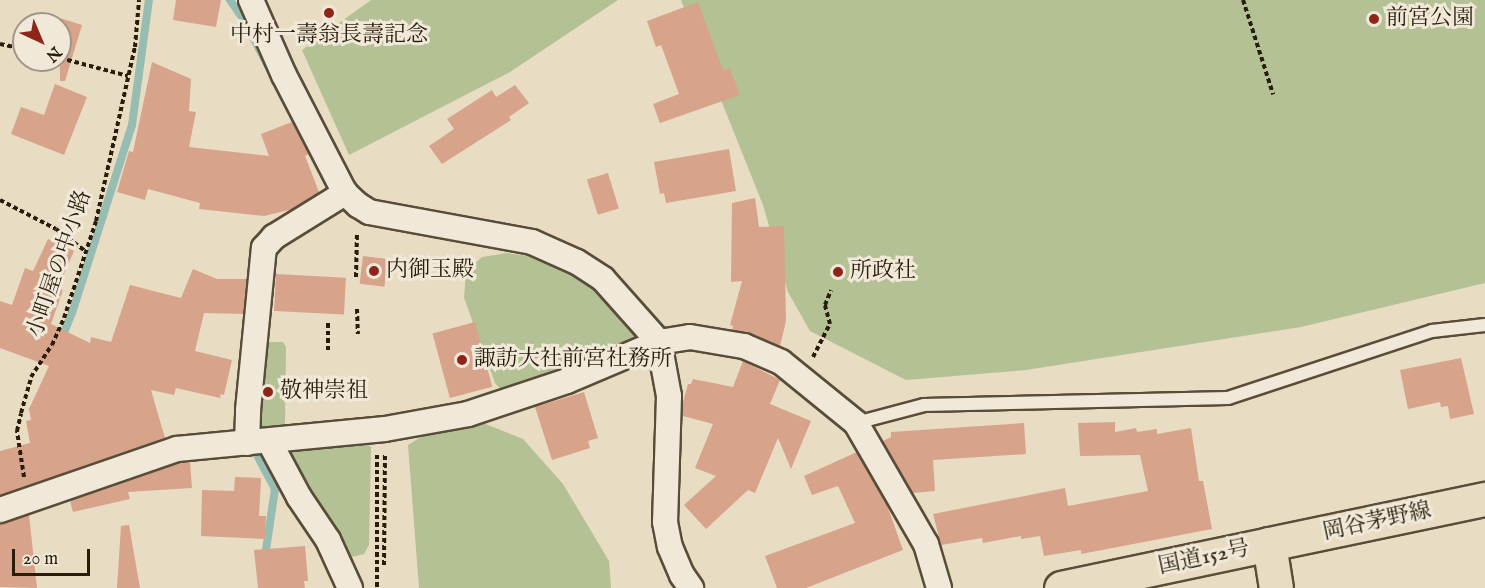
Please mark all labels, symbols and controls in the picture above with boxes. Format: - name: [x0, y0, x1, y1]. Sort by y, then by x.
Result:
- marker: 中村一壽翁長壽記念: [322, 6, 336, 20]
- place label: 前宮公園: [1386, 6, 1474, 32]
- north arrow: [12, 12, 72, 72]
- marker: 前宮公園: [1367, 12, 1381, 26]
- place label: 中村一壽翁長壽記念: [230, 23, 428, 49]
- text: N: [41, 42, 65, 66]
- street label: 小町屋の中小路: [22, 187, 98, 341]
- place label: 内御玉殿: [386, 258, 474, 284]
- place label: 所政社: [850, 259, 916, 285]
- marker: 内御玉殿: [367, 264, 381, 278]
- marker: 所政社: [831, 265, 845, 279]
- place label: 諏訪大社前宮社務所: [474, 347, 672, 373]
- marker: 諏訪大社前宮社務所: [455, 353, 469, 367]
- place label: 敬神崇祖: [280, 379, 368, 405]
- marker: 敬神崇祖: [261, 385, 275, 399]
- street label: 岡谷茅野線: [1320, 498, 1434, 546]
- street label: 国道152号: [1156, 535, 1252, 581]
- scale bar: [15, 537, 93, 575]
- text: 20 m: [23, 548, 58, 571]

